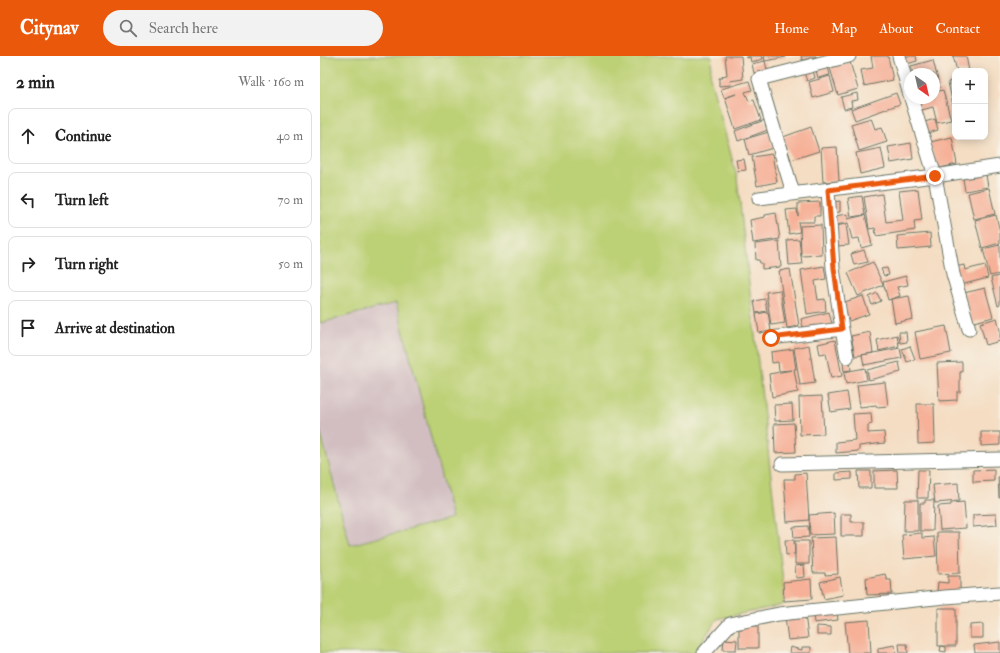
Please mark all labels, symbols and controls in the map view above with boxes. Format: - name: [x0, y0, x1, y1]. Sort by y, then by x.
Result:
- search box: [103, 10, 383, 46]
- text: Citynav: [20, 16, 79, 40]
- icon: search: [117, 17, 139, 39]
- text: Search here: [149, 19, 218, 38]
- text: Home: [774, 20, 809, 37]
- text: Map: [831, 20, 857, 37]
- text: About: [879, 20, 913, 37]
- text: Contact: [935, 20, 980, 37]
- north arrow: [904, 68, 940, 104]
- map controls: [952, 68, 988, 140]
- button: +: [952, 68, 988, 104]
- text: 2 min: [16, 72, 55, 93]
- text: Walk · 160 m: [238, 74, 304, 90]
- button: −: [952, 104, 988, 140]
- icon: ahead: [17, 125, 39, 147]
- text: Continue: [55, 127, 111, 146]
- text: 40 m: [277, 128, 303, 144]
- route end: [926, 167, 944, 185]
- icon: left: [17, 189, 39, 211]
- text: Turn left: [55, 191, 109, 210]
- text: 70 m: [278, 192, 303, 208]
- icon: right: [17, 253, 39, 275]
- text: Turn right: [55, 255, 118, 274]
- text: 50 m: [278, 256, 303, 272]
- icon: arrive: [17, 317, 39, 339]
- text: Arrive at destination: [55, 319, 175, 338]
- route start: [762, 329, 780, 347]

